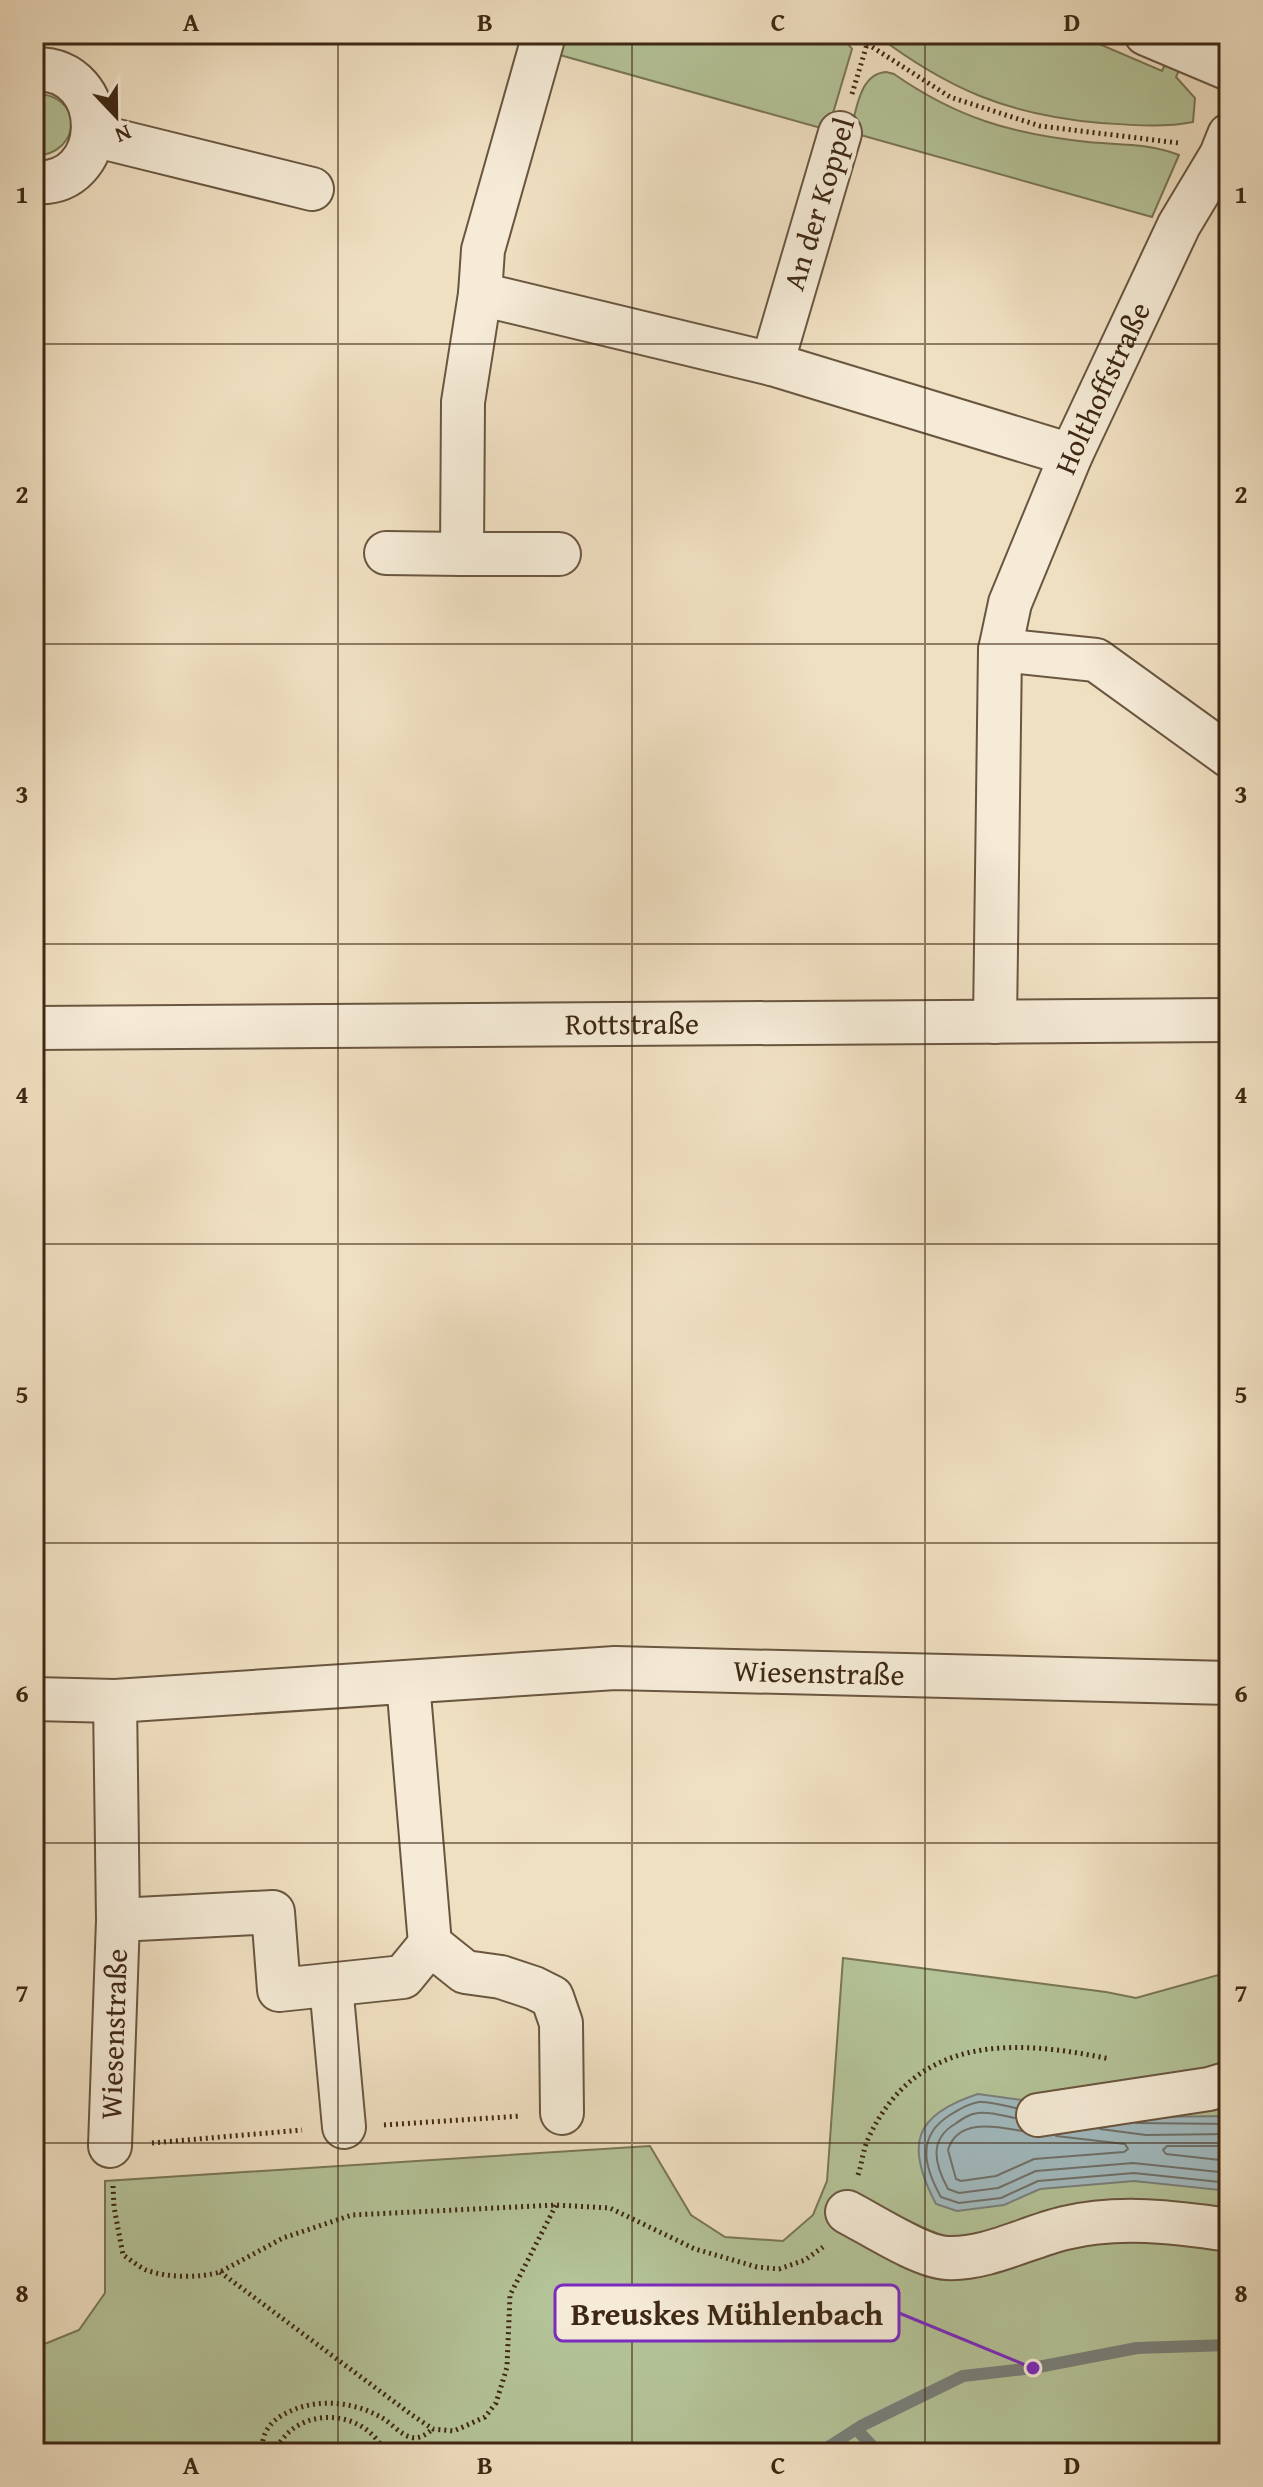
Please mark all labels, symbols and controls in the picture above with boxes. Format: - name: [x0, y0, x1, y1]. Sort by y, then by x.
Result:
- text: A: [183, 2, 200, 41]
- text: B: [477, 2, 493, 41]
- text: C: [771, 2, 785, 41]
- text: D: [1064, 2, 1080, 41]
- north arrow: [76, 76, 156, 156]
- street label: An der Koppel: [771, 112, 865, 296]
- text: N: [110, 117, 136, 152]
- text: 1: [15, 174, 29, 213]
- text: 1: [1234, 174, 1248, 213]
- street label: Holthoffstraße: [1042, 294, 1161, 481]
- text: 2: [15, 474, 29, 513]
- text: 2: [1234, 474, 1248, 513]
- text: 3: [15, 774, 29, 813]
- text: 3: [1234, 774, 1248, 813]
- street label: Rottstraße: [565, 1001, 699, 1045]
- text: 4: [15, 1074, 29, 1113]
- text: 4: [1234, 1074, 1248, 1113]
- text: 5: [15, 1374, 29, 1413]
- text: 5: [1234, 1374, 1248, 1413]
- street label: Wiesenstraße: [733, 1648, 905, 1696]
- text: 6: [15, 1673, 29, 1712]
- text: 6: [1234, 1673, 1248, 1712]
- street label: Wiesenstraße: [88, 1948, 138, 2120]
- text: 7: [15, 1973, 29, 2012]
- text: 7: [1234, 1973, 1248, 2012]
- text: 8: [15, 2273, 29, 2312]
- text: 8: [1234, 2273, 1248, 2312]
- callout: Breuskes Mühlenbach: [555, 2285, 899, 2341]
- text: Breuskes Mühlenbach: [571, 2290, 883, 2337]
- text: A: [183, 2445, 200, 2484]
- text: B: [477, 2445, 493, 2484]
- text: C: [771, 2445, 785, 2484]
- text: D: [1064, 2445, 1080, 2484]

